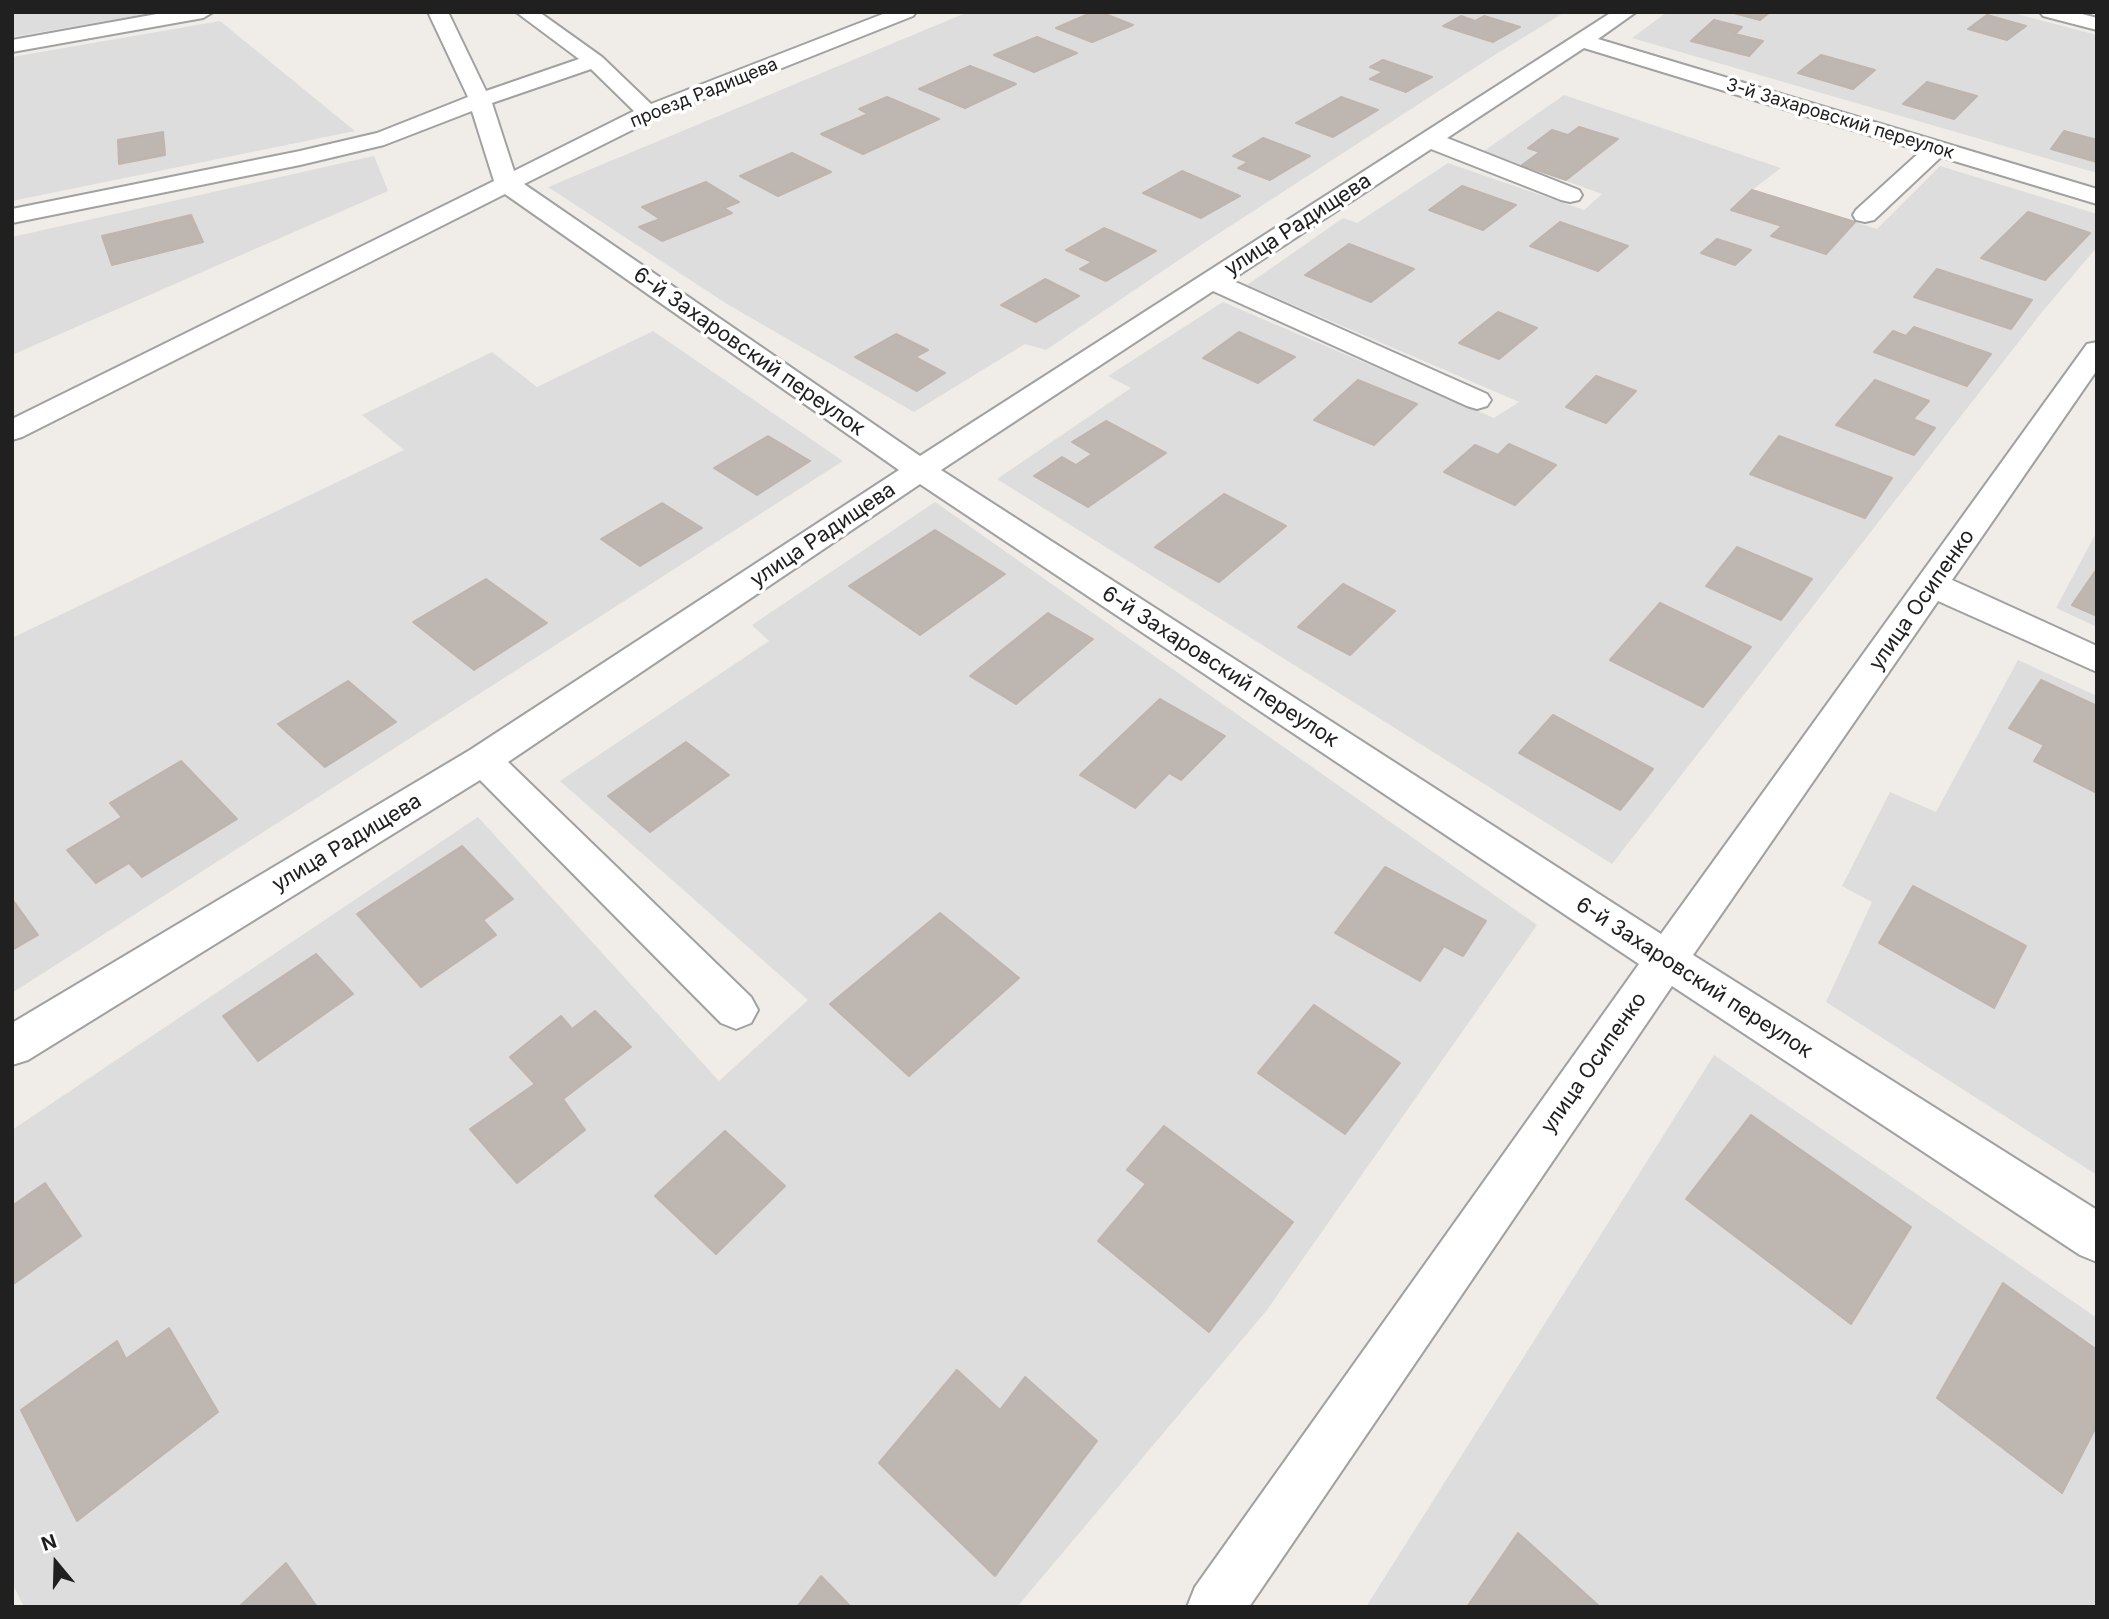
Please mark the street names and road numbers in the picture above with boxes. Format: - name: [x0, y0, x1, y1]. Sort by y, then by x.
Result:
- street label: проезд Радищева: [627, 54, 781, 132]
- street label: 3-й Захаровский переулок: [1723, 74, 1957, 164]
- street label: улица Радищева: [1220, 168, 1376, 282]
- street label: 6-й Захаровский переулок: [628, 262, 870, 442]
- street label: улица Радищева: [746, 477, 900, 593]
- street label: улица Осипенко: [1864, 525, 1980, 675]
- street label: 6-й Захаровский переулок: [1097, 581, 1343, 753]
- street label: улица Радищева: [268, 789, 426, 897]
- street label: 6-й Захаровский переулок: [1571, 892, 1817, 1064]
- street label: улица Осипенко: [1536, 988, 1652, 1138]

